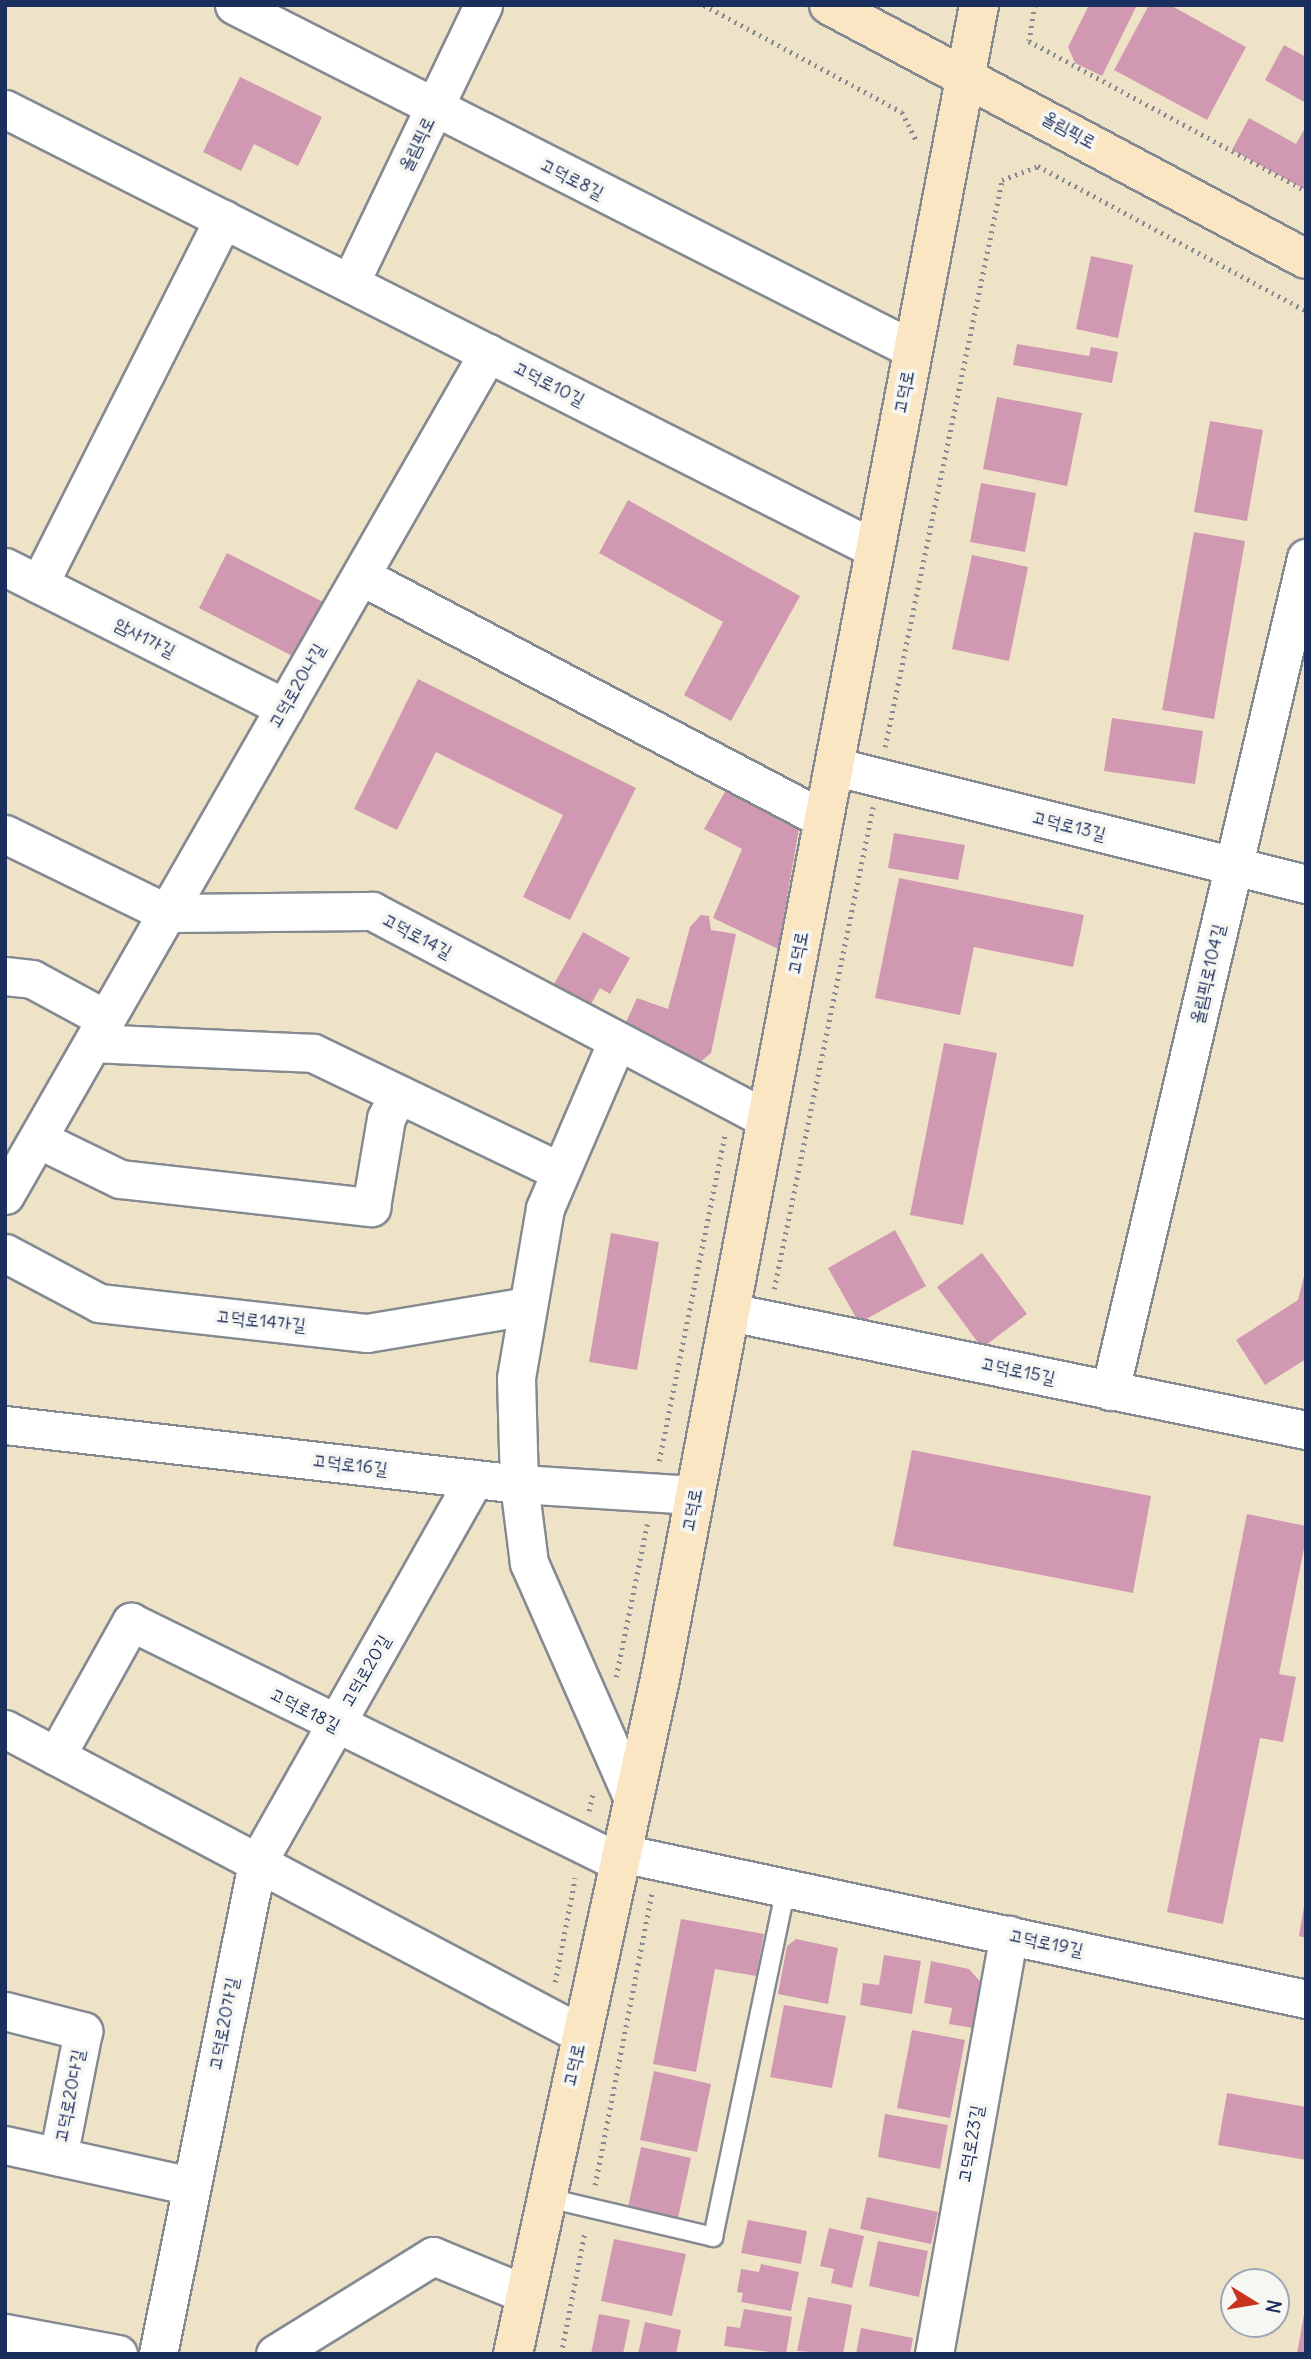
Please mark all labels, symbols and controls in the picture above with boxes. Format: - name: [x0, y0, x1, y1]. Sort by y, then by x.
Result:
- street label: 올림픽로: [1038, 107, 1100, 153]
- street label: 올림픽로: [395, 113, 439, 175]
- street label: 고덕로8길: [537, 154, 607, 204]
- street label: 고덕로10길: [510, 357, 588, 411]
- street label: 고덕로: [889, 369, 919, 415]
- street label: 암사1가길: [111, 614, 179, 662]
- street label: 고덕로20나길: [264, 640, 330, 732]
- street label: 고덕로13길: [1030, 806, 1108, 846]
- street label: 고덕로14길: [379, 909, 455, 963]
- street label: 올림픽로104길: [1186, 922, 1230, 1026]
- street label: 고덕로: [783, 930, 813, 976]
- street label: 고덕로14가길: [215, 1306, 307, 1336]
- street label: 고덕로15길: [979, 1353, 1057, 1389]
- street label: 고덕로16길: [311, 1450, 389, 1480]
- street label: 고덕로: [677, 1487, 707, 1533]
- street label: 고덕로20길: [337, 1631, 395, 1711]
- street label: 고덕로18길: [266, 1683, 344, 1737]
- street label: 고덕로19길: [1007, 1925, 1085, 1961]
- street label: 고덕로20가길: [204, 1976, 244, 2072]
- street label: 고덕로: [559, 2041, 589, 2089]
- street label: 고덕로20다길: [50, 2048, 90, 2144]
- street label: 고덕로23길: [954, 2104, 988, 2184]
- north arrow: [1220, 2268, 1290, 2338]
- text: N: [1261, 2298, 1287, 2315]

